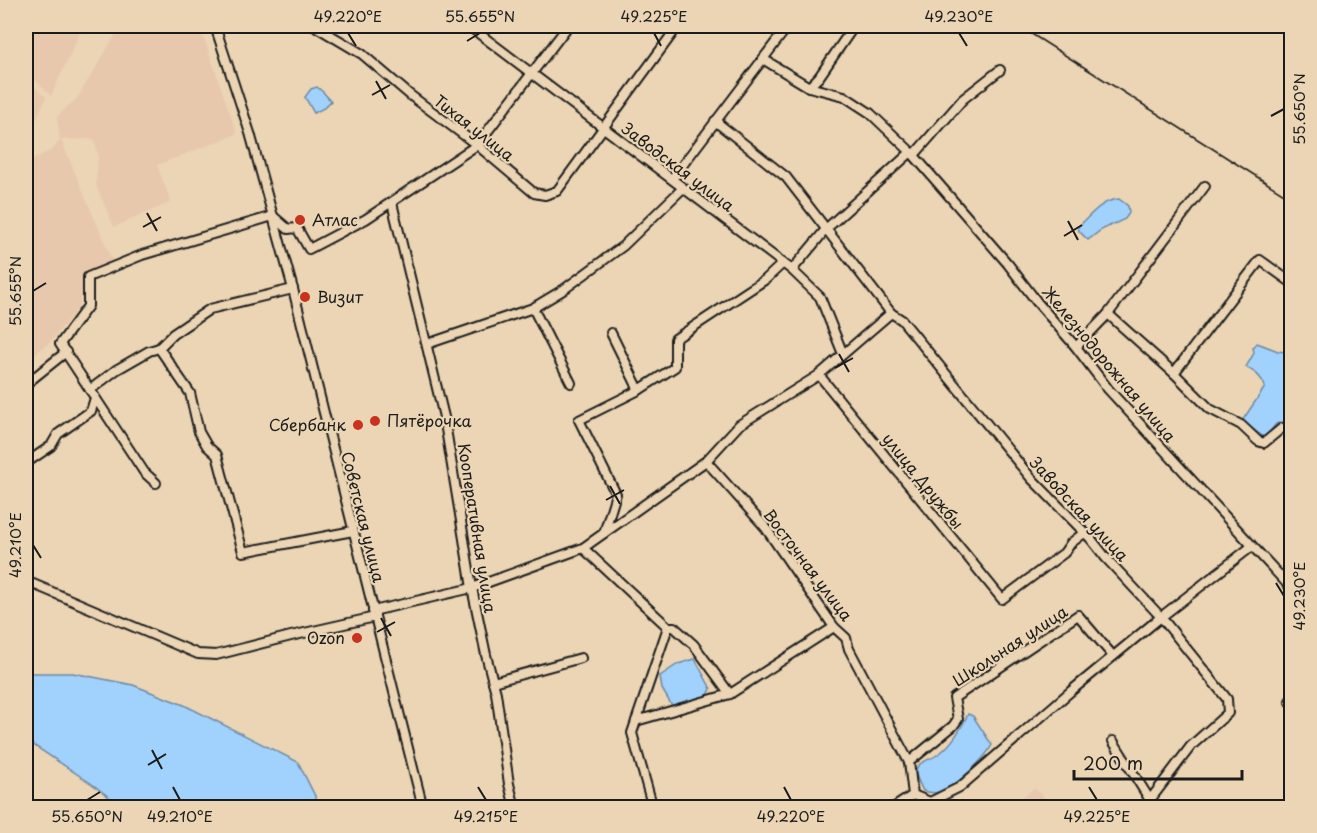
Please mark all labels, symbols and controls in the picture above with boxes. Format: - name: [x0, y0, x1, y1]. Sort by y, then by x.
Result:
- text: 49.220°E: [314, 4, 382, 27]
- text: 55.655°N: [445, 4, 515, 27]
- text: 49.225°E: [621, 4, 687, 27]
- text: 49.230°E: [925, 4, 993, 27]
- text: 55.650°N: [1287, 73, 1310, 145]
- street label: Тихая улица: [429, 88, 520, 166]
- street label: Заводская улица: [617, 116, 740, 217]
- place label: Атлас: [312, 207, 358, 231]
- marker: Атлас: [293, 213, 307, 227]
- text: 55.655°N: [3, 256, 26, 326]
- street label: Железнодорожная улица: [1037, 280, 1182, 447]
- place label: Визит: [317, 284, 364, 308]
- marker: Визит: [298, 290, 312, 304]
- place label: Пятёрочка: [387, 408, 472, 432]
- place label: Сбербанк: [269, 412, 346, 436]
- marker: Пятёрочка: [368, 414, 382, 428]
- marker: Сбербанк: [351, 418, 365, 432]
- street label: улица Дружбы: [877, 427, 970, 534]
- street label: Кооперативная улица: [453, 441, 503, 614]
- street label: Советская улица: [336, 449, 392, 585]
- street label: Заводская улица: [1025, 451, 1135, 566]
- street label: Восточная улица: [759, 503, 859, 626]
- text: 49.210°E: [3, 512, 26, 578]
- text: 49.230°E: [1287, 562, 1310, 630]
- street label: Школьная улица: [947, 599, 1072, 691]
- place label: Ozon: [307, 625, 345, 649]
- marker: Ozon: [350, 631, 364, 645]
- scale bar: [1074, 743, 1242, 781]
- text: 200 m: [1083, 749, 1143, 776]
- text: 55.650°N: [51, 804, 123, 827]
- text: 49.210°E: [147, 804, 213, 827]
- text: 49.215°E: [454, 804, 518, 827]
- text: 49.220°E: [757, 804, 825, 827]
- text: 49.225°E: [1064, 804, 1130, 827]

